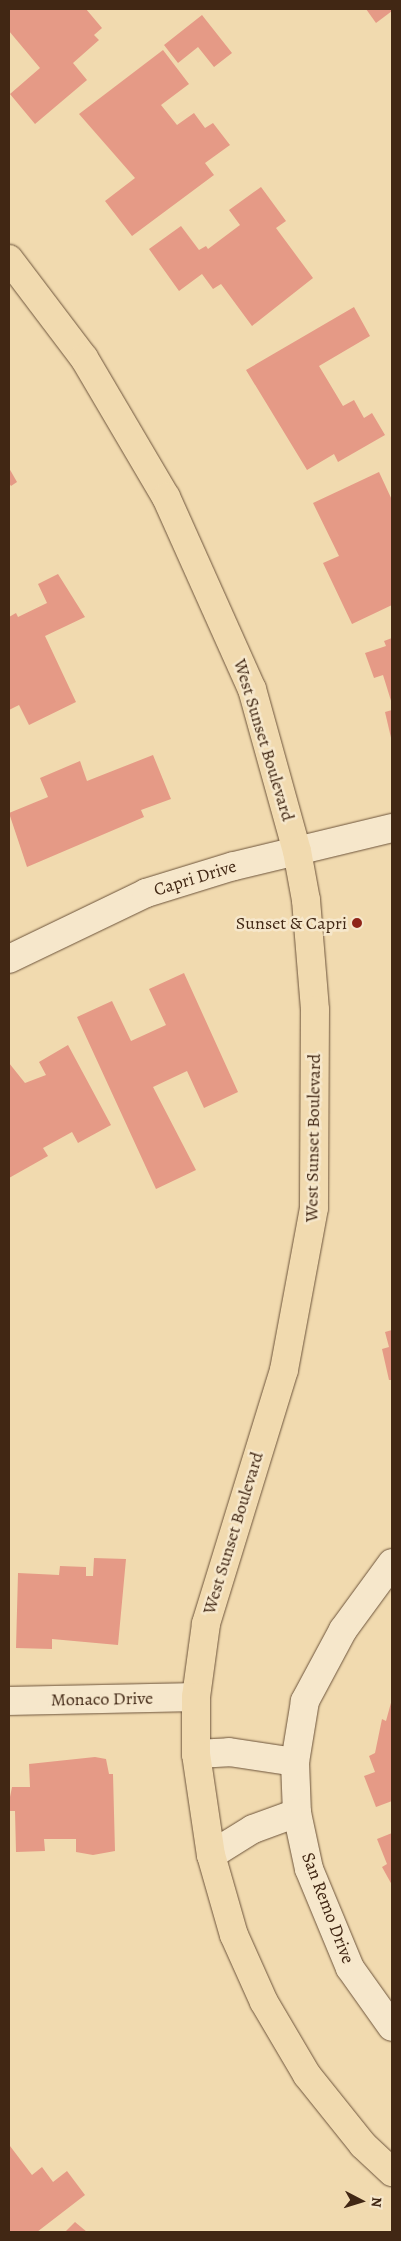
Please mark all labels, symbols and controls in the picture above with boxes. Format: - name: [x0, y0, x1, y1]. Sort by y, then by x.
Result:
- street label: West Sunset Boulevard: [229, 656, 299, 824]
- street label: Capri Drive: [151, 855, 239, 901]
- place label: Sunset & Capri: [236, 912, 347, 934]
- marker: Sunset & Capri: [351, 917, 363, 929]
- street label: West Sunset Boulevard: [301, 1054, 325, 1222]
- street label: West Sunset Boulevard: [198, 1449, 268, 1617]
- street label: Monaco Drive: [51, 1687, 153, 1711]
- street label: San Remo Drive: [297, 1849, 359, 1967]
- north arrow: [336, 2176, 386, 2226]
- text: N: [367, 2196, 386, 2208]

